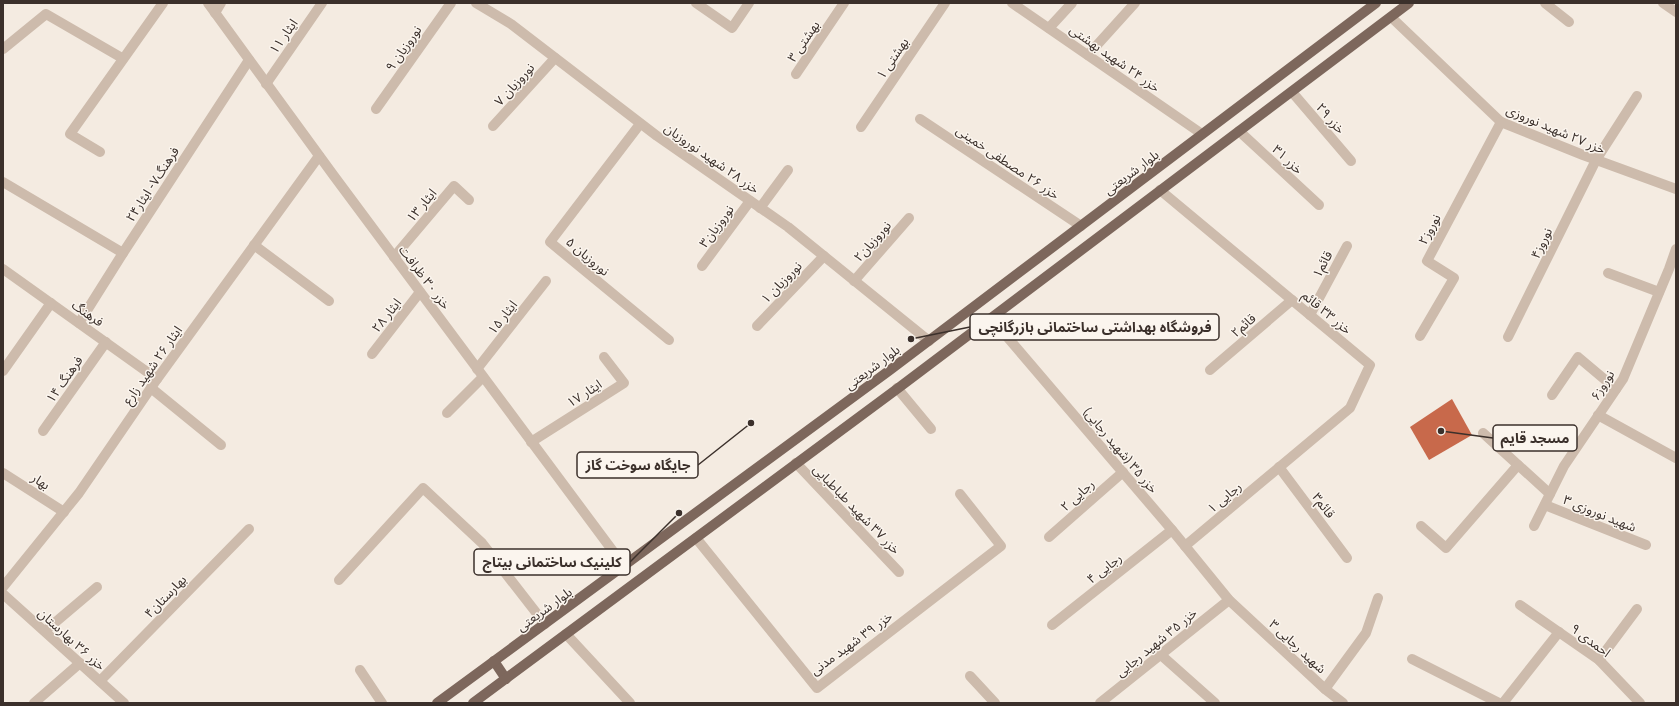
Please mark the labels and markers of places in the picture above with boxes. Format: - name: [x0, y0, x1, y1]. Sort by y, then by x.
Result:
- callout: فروشگاه بهداشتی ساختمانی بازرگانچی: [970, 314, 1219, 340]
- callout: مسجد قایم: [1493, 425, 1577, 451]
- callout: جایگاه سوخت گاز: [577, 452, 698, 478]
- callout: کلینیک ساختمانی بیتاج: [474, 549, 630, 575]

